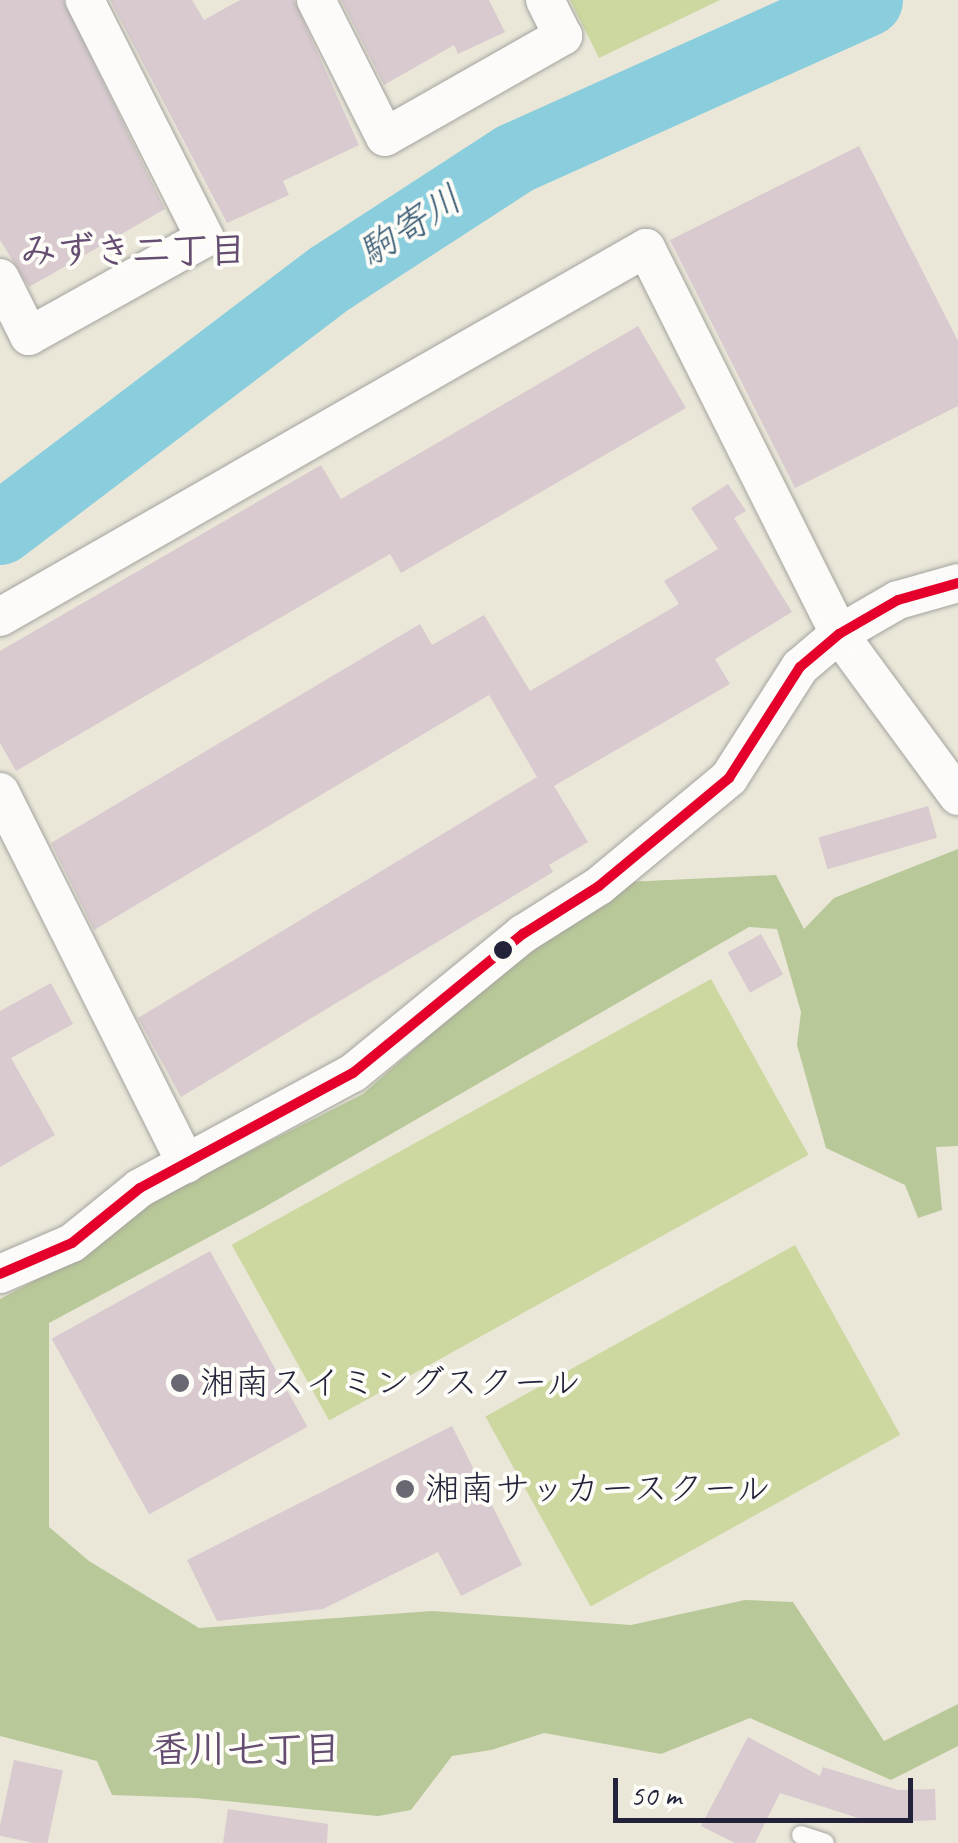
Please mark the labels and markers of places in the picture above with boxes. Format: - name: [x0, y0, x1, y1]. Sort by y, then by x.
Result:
- unlabelled marker: [493, 940, 513, 960]
- place label: 湘南スイミングスクール: [200, 1362, 585, 1404]
- marker: 湘南スイミングスクール: [169, 1372, 191, 1394]
- place label: 湘南サッカースクール: [425, 1468, 775, 1510]
- marker: 湘南サッカースクール: [394, 1478, 416, 1500]

